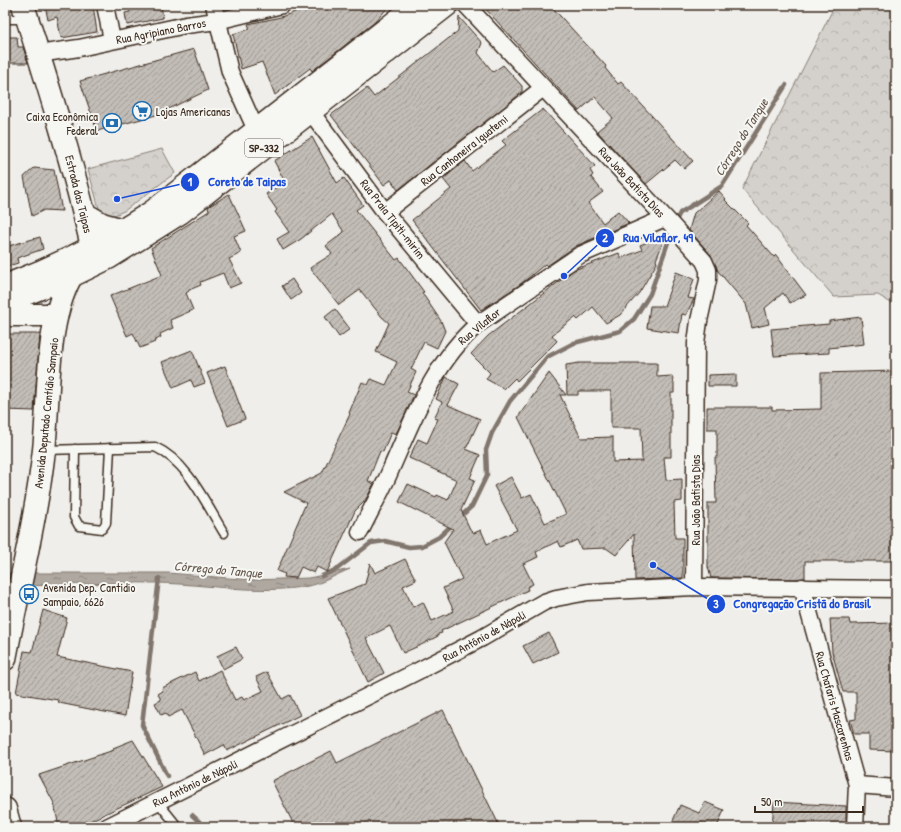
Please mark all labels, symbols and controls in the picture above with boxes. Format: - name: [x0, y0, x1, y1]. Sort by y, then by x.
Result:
- street label: Rua Agripiano Barros: [115, 14, 208, 48]
- water label: Córrego do Tanque: [710, 94, 773, 180]
- supermarket icon: Lojas Americanas: [131, 100, 153, 122]
- place label: Lojas Americanas: [156, 103, 231, 120]
- place label: Caixa Econômica Federal: [26, 108, 99, 139]
- street label: Rua Canhoneira Iguatemi: [417, 110, 511, 190]
- bank icon: Caixa Econômica Federal: [101, 112, 123, 134]
- road number: SP-332: [245, 139, 283, 157]
- street label: Rua João Batista Dias: [595, 143, 669, 221]
- street label: Estrada das Taipas: [61, 153, 97, 235]
- callout: Coreto de Taipas: [180, 169, 294, 194]
- text: Coreto de Taipas: [208, 172, 286, 191]
- text: 1: [188, 173, 193, 190]
- street label: Rua Praia Tipiti-mirim: [356, 176, 430, 262]
- callout: Rua Vilaflor, 49: [595, 225, 701, 250]
- text: Rua Vilaflor, 49: [623, 228, 693, 246]
- text: 2: [602, 229, 608, 246]
- street label: Rua Vilaflor: [454, 303, 504, 349]
- street label: Avenida Deputado Cantídio Sampaio: [30, 337, 62, 489]
- street label: Rua João Batista Dias: [687, 454, 704, 545]
- water label: Córrego do Tanque: [173, 556, 264, 583]
- place label: Avenida Dep. Cantidio Sampaio, 6626: [43, 579, 136, 610]
- bus stop icon: Avenida Dep. Cantidio Sampaio, 6626: [18, 583, 40, 605]
- callout: Congregação Cristã do Brasil: [706, 591, 879, 616]
- text: Congregação Cristã do Brasil: [733, 594, 871, 613]
- text: 3: [713, 595, 719, 612]
- street label: Rua Antônio de Nápoli: [439, 606, 529, 666]
- street label: Rua Chafaris Mascarenhas: [811, 649, 859, 763]
- street label: Rua Antônio de Nápoli: [150, 755, 240, 811]
- scale bar: [755, 788, 863, 814]
- text: 50 m: [761, 793, 782, 810]

